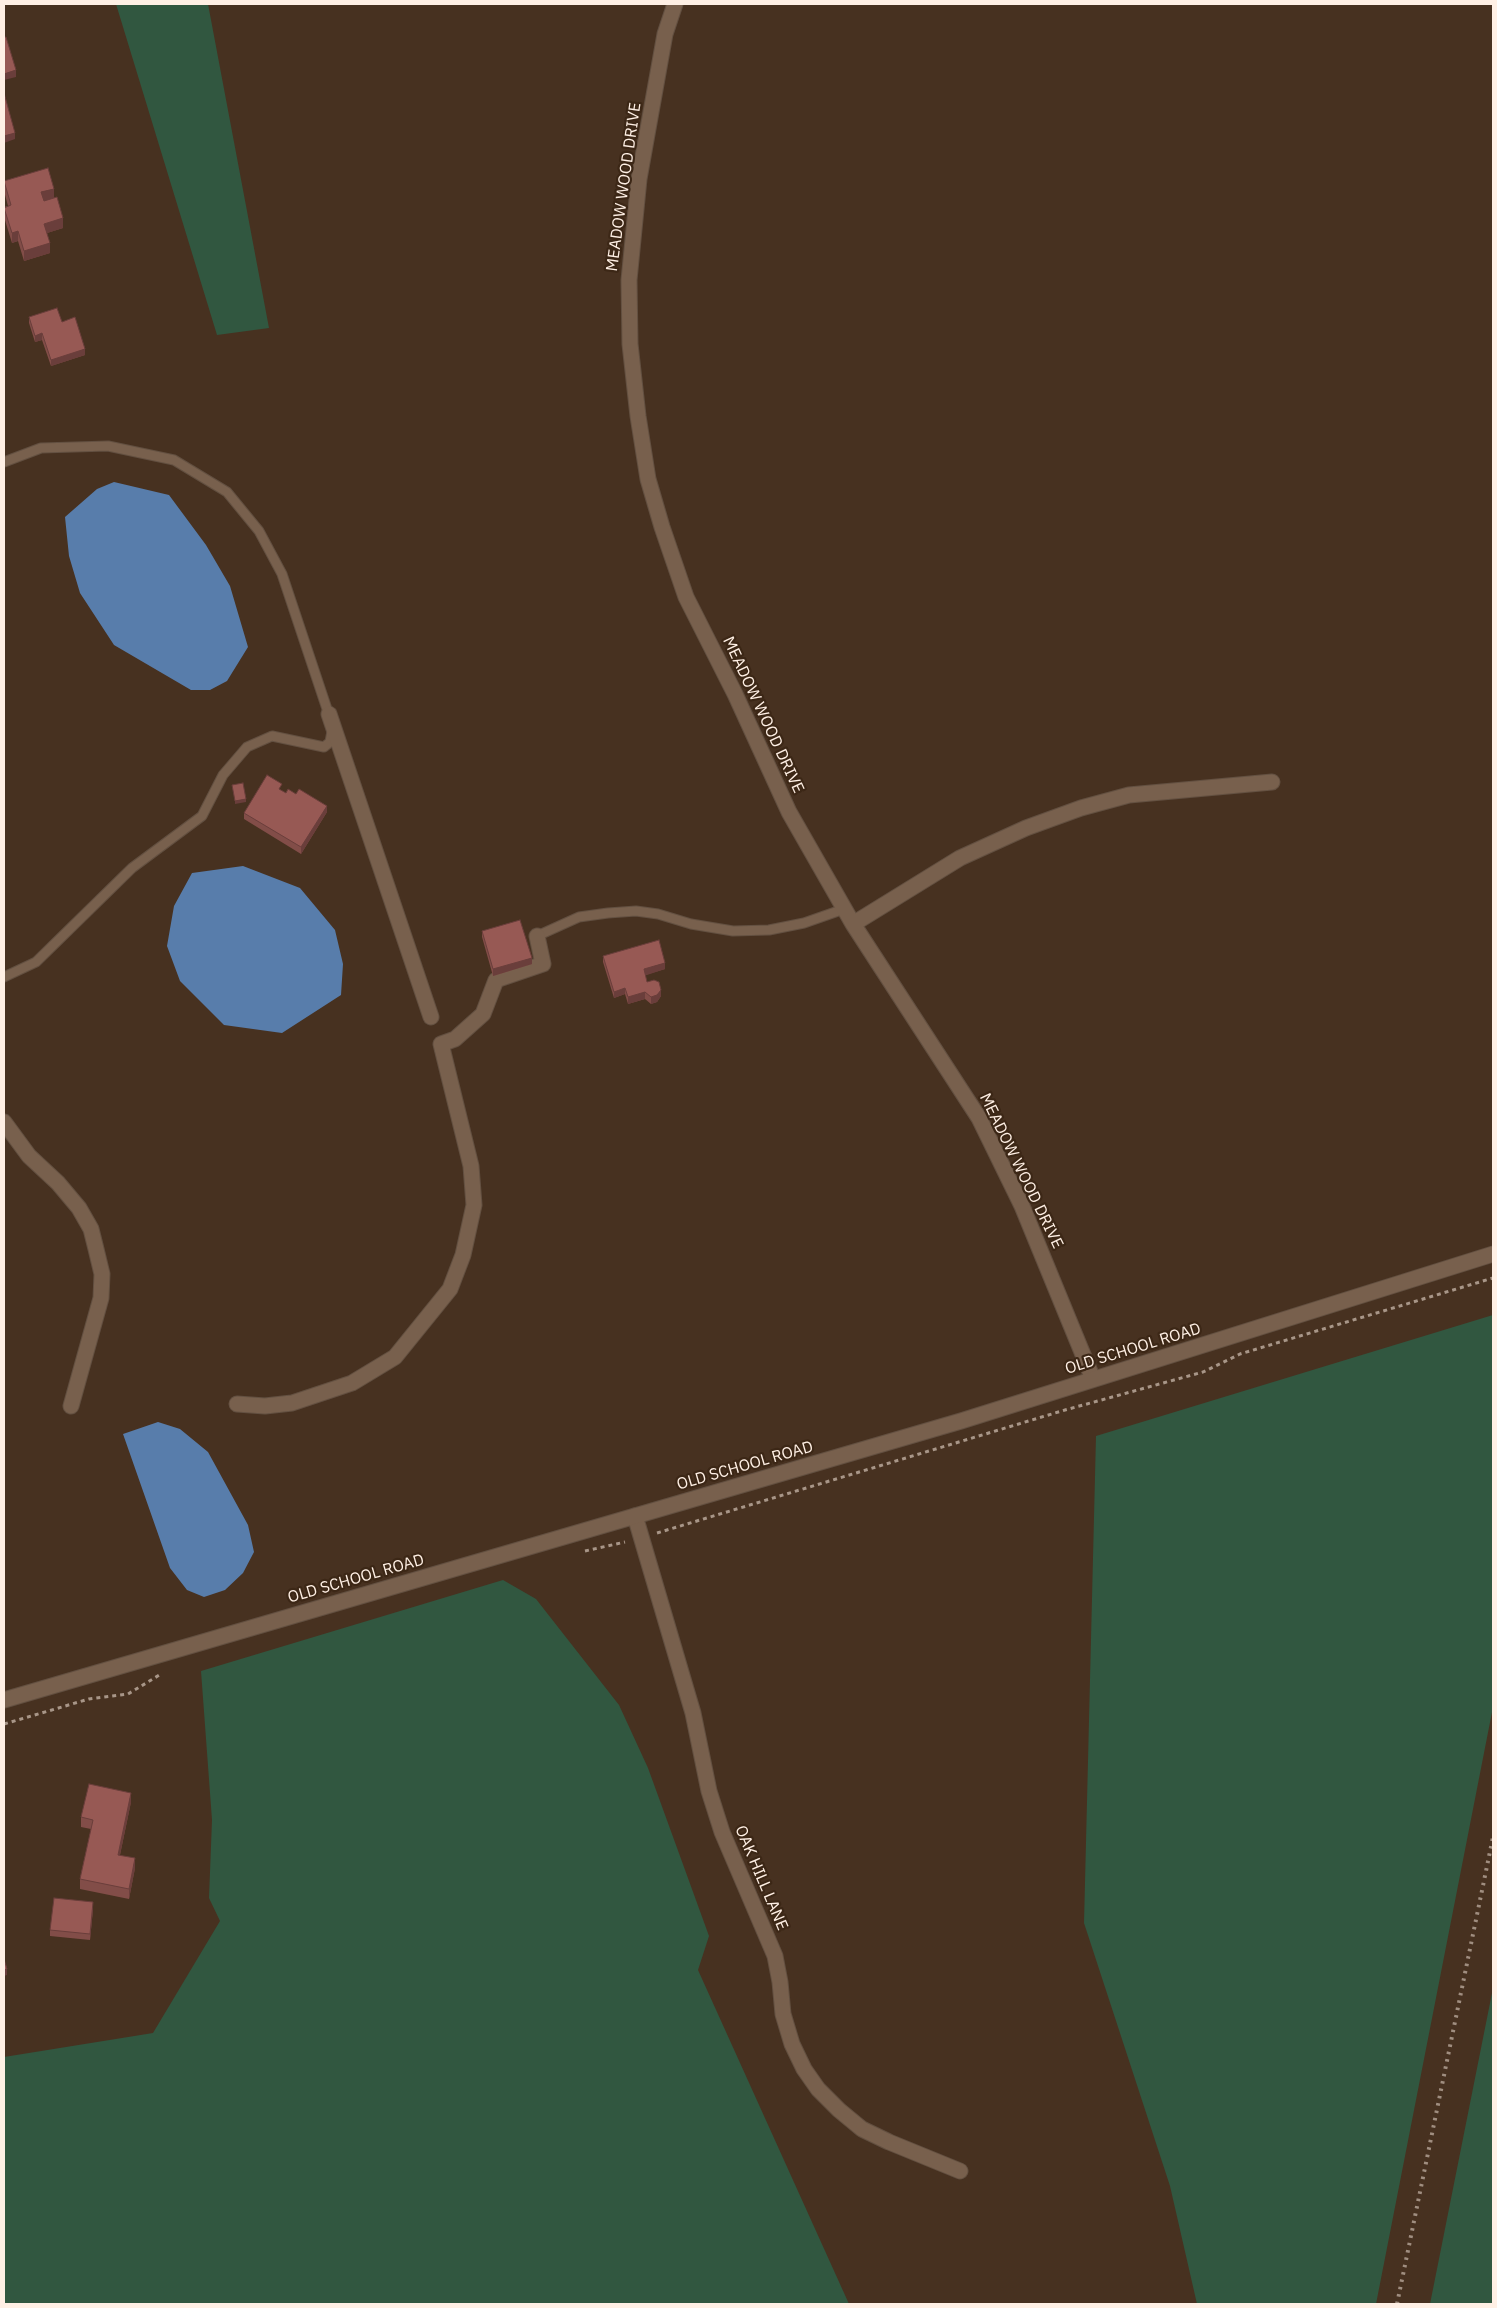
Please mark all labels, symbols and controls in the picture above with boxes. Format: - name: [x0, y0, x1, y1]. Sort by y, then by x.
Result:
- street label: MEADOW WOOD DRIVE: [603, 101, 645, 273]
- street label: MEADOW WOOD DRIVE: [718, 634, 808, 796]
- street label: MEADOW WOOD DRIVE: [975, 1090, 1067, 1252]
- street label: OLD SCHOOL ROAD: [1063, 1319, 1203, 1379]
- street label: OLD SCHOOL ROAD: [675, 1437, 815, 1495]
- street label: OLD SCHOOL ROAD: [286, 1550, 426, 1608]
- street label: OAK HILL LANE: [730, 1823, 792, 1933]

